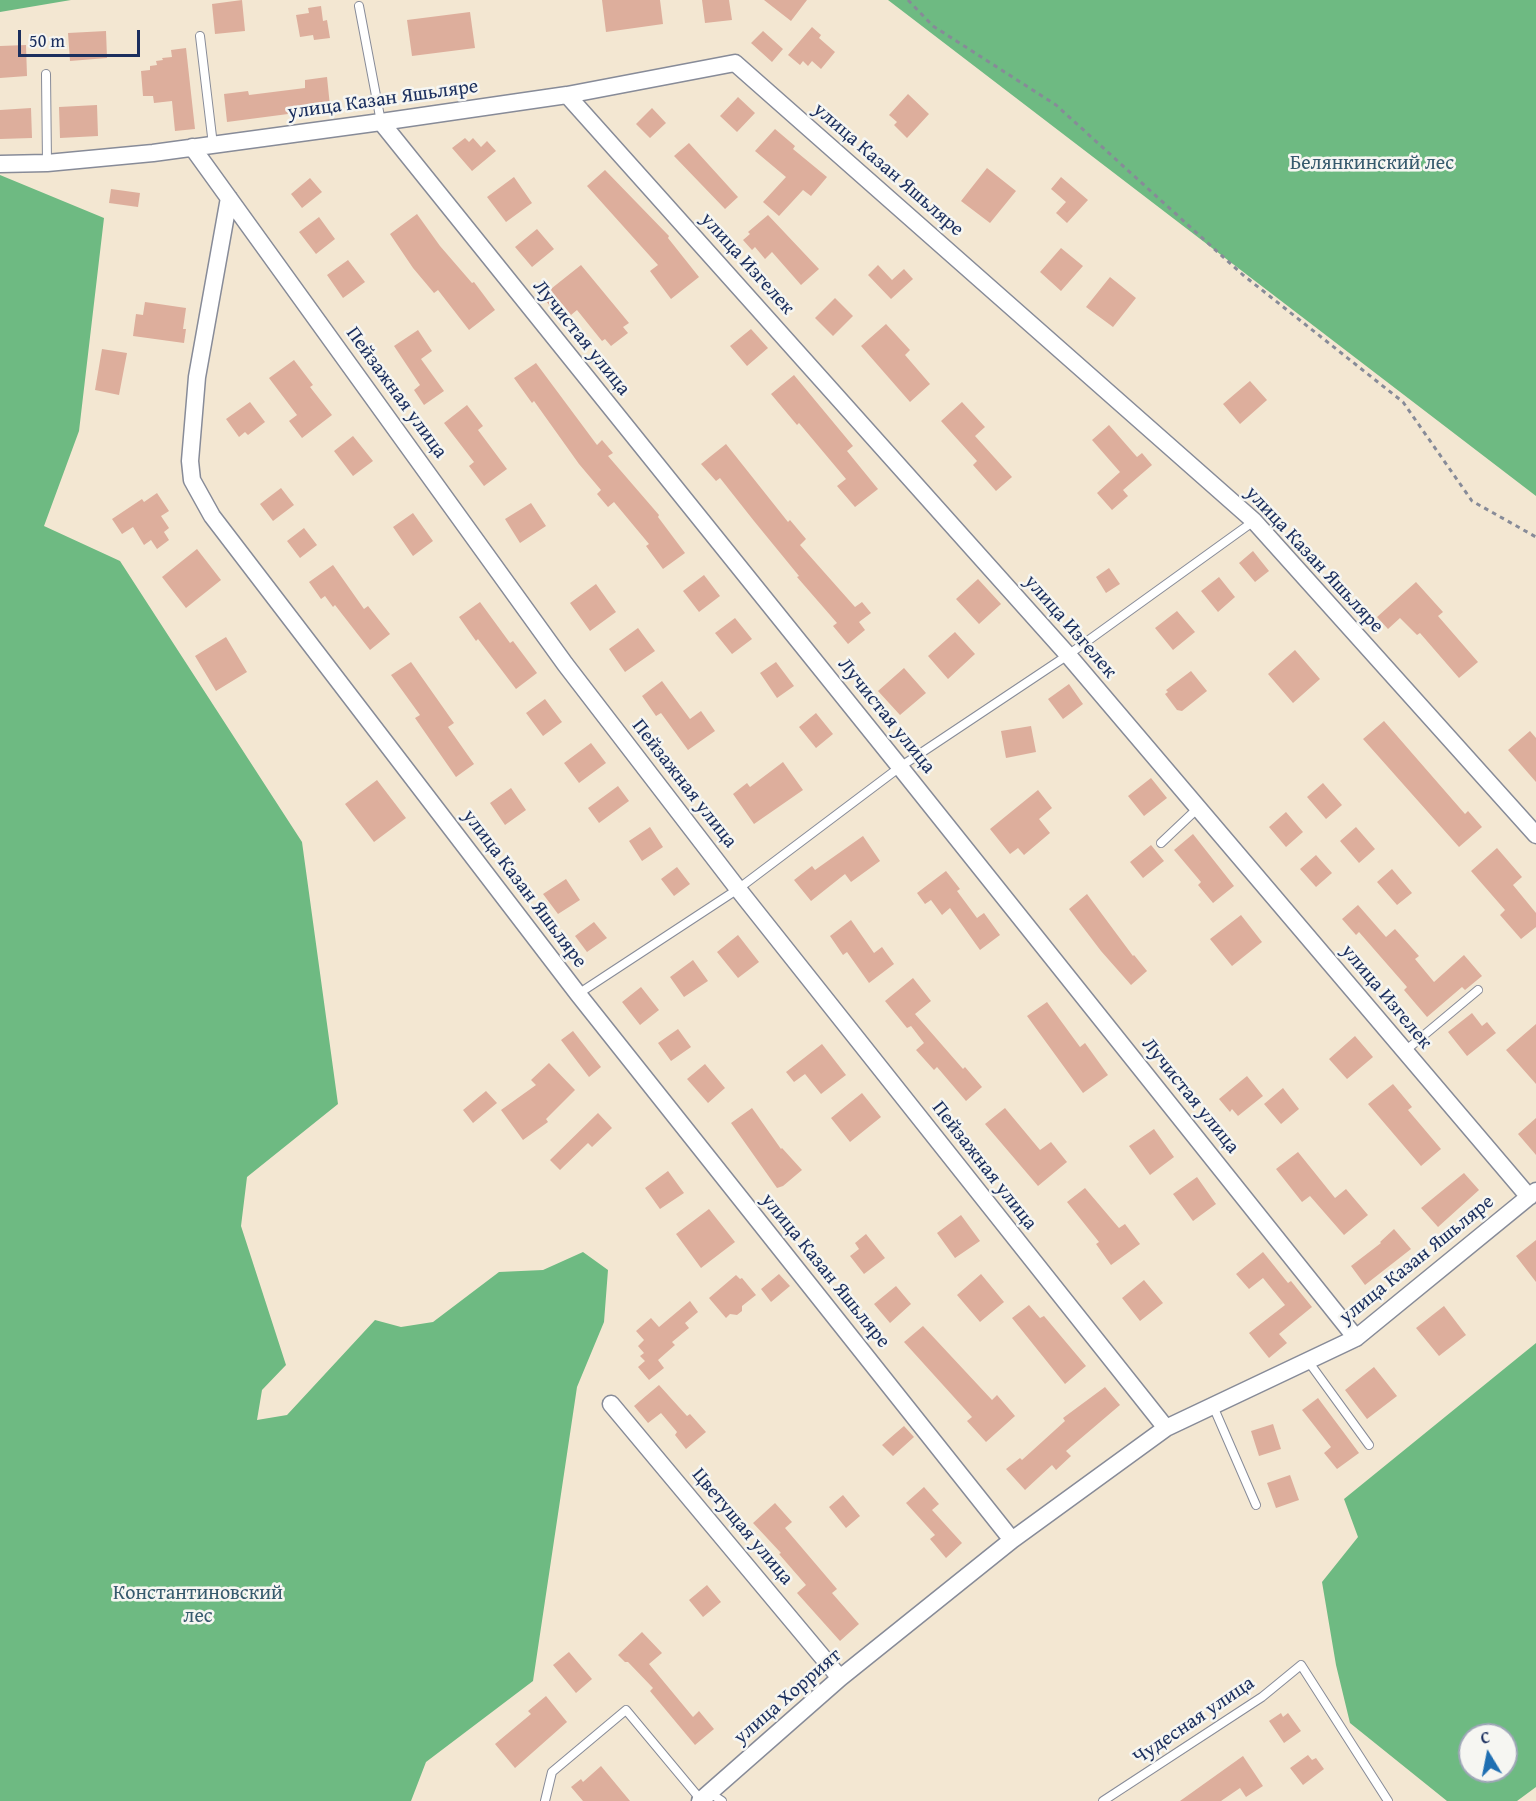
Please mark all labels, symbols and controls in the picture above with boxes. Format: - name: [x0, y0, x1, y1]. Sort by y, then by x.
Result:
- scale bar: [21, 18, 142, 56]
- text: 50 m: [29, 27, 65, 54]
- street label: улица Казан Яшьляре: [286, 75, 480, 125]
- street label: улица Казан Яшьляре: [808, 98, 968, 242]
- park label: Белянкинский лес: [1290, 152, 1454, 176]
- street label: улица Изгелек: [695, 208, 799, 320]
- street label: Лучистая улица: [527, 275, 635, 401]
- street label: Пейзажная улица: [340, 323, 452, 463]
- street label: улица Казан Яшьляре: [1240, 482, 1388, 638]
- street label: улица Изгелек: [1019, 570, 1121, 684]
- street label: Лучистая улица: [832, 653, 940, 779]
- street label: Пейзажная улица: [626, 715, 742, 853]
- street label: улица Казан Яшьляре: [457, 805, 591, 973]
- street label: улица Изгелек: [1335, 940, 1437, 1054]
- street label: Лучистая улица: [1136, 1033, 1244, 1159]
- street label: Пейзажная улица: [926, 1097, 1042, 1235]
- street label: улица Казан Яшьляре: [755, 1189, 895, 1353]
- street label: улица Казан Яшьляре: [1335, 1190, 1499, 1330]
- street label: Цветущая улица: [686, 1464, 798, 1590]
- park label: Константиновский лес: [113, 1582, 283, 1629]
- street label: улица Хоррият: [729, 1644, 847, 1750]
- street label: Чудесная улица: [1129, 1672, 1259, 1770]
- north arrow: [1458, 1723, 1518, 1783]
- text: С: [1479, 1725, 1492, 1750]

